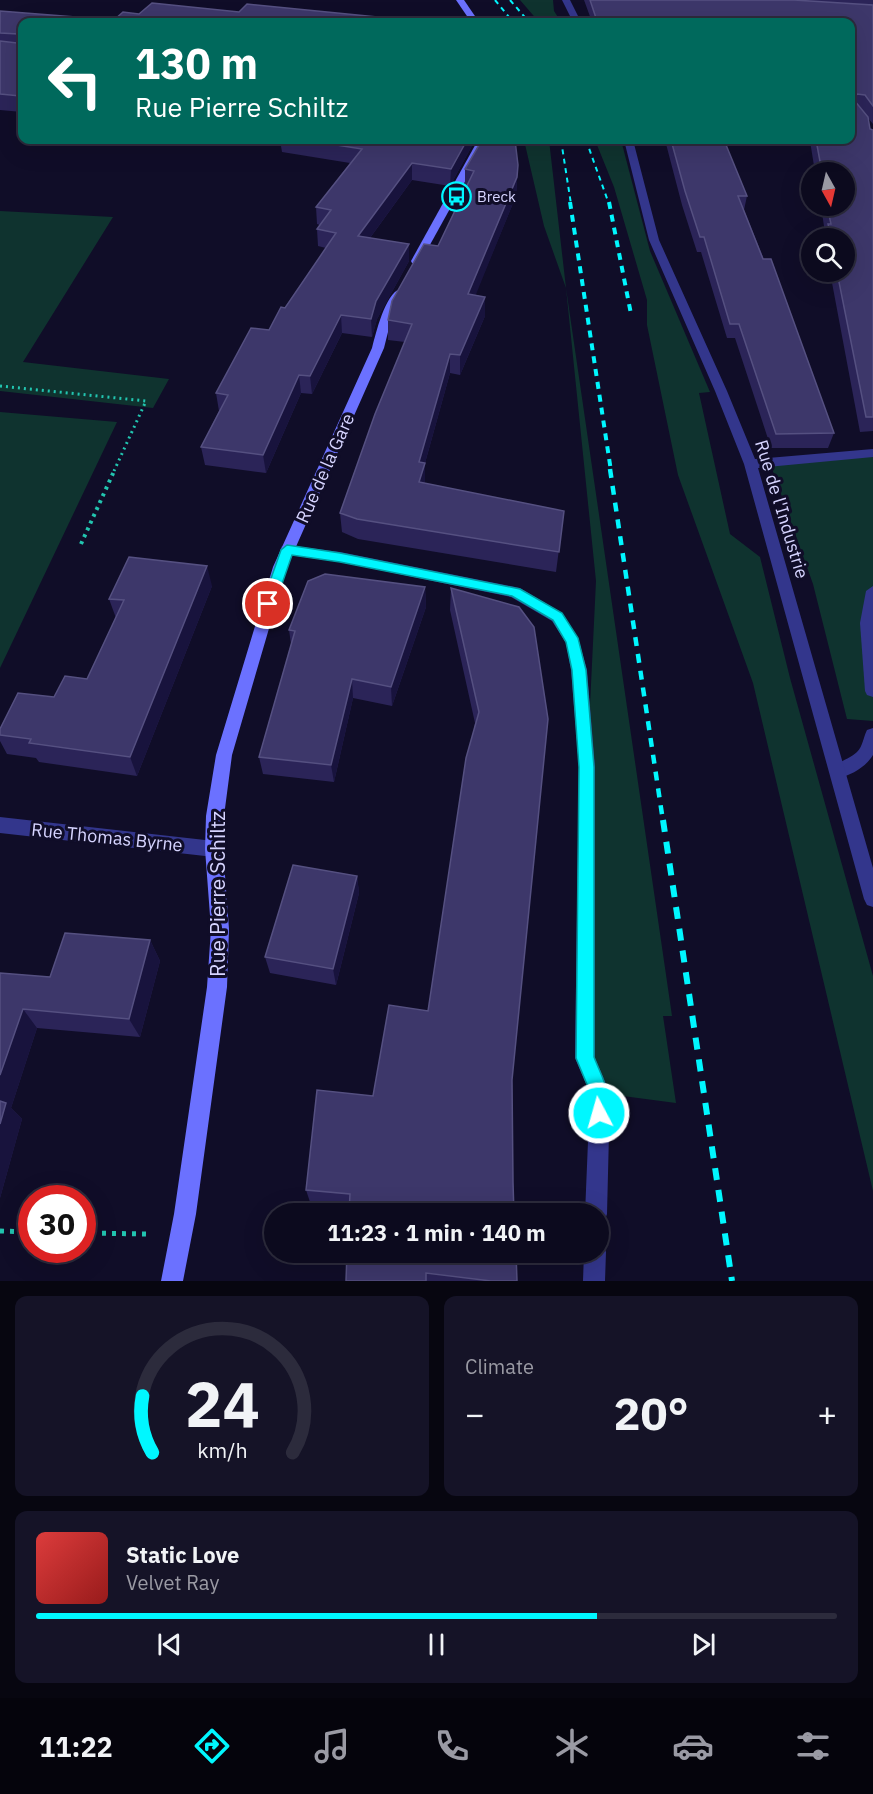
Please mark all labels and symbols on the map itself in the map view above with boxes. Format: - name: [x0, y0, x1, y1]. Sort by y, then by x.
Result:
- north arrow: [801, 162, 855, 216]
- bus stop icon: Breck: [440, 180, 472, 212]
- place label: Breck: [477, 187, 516, 206]
- street label: Rue de la Gare: [291, 409, 359, 526]
- street label: Rue de l'Industrie: [750, 437, 814, 581]
- pin: [242, 578, 293, 629]
- street label: Rue Pierre Schiltz: [203, 811, 231, 977]
- street label: Rue Thomas Byrne: [30, 818, 184, 856]
- position arrow: [567, 1081, 631, 1145]
- speed limit sign: 30: [18, 1185, 96, 1263]

